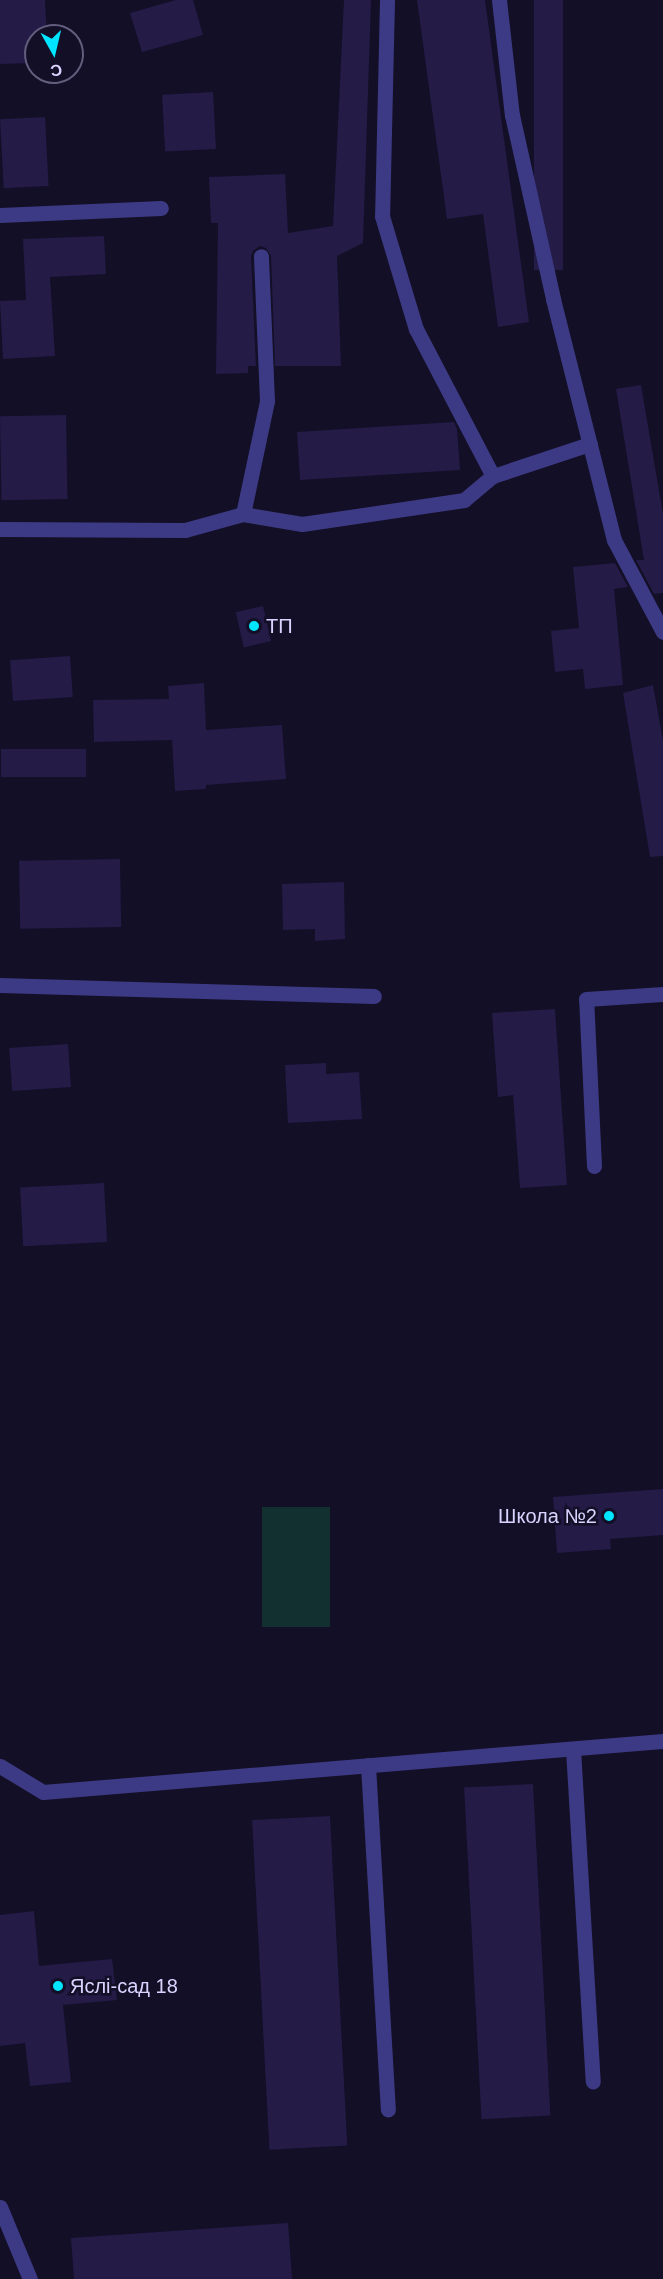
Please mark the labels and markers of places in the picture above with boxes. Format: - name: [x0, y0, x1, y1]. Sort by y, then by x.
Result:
- place label: ТП: [266, 614, 293, 638]
- marker: ТП: [247, 619, 261, 633]
- place label: Школа №2: [498, 1504, 597, 1528]
- marker: Школа №2: [602, 1509, 616, 1523]
- place label: Яслі-сад 18: [70, 1974, 178, 1998]
- marker: Яслі-сад 18: [51, 1979, 65, 1993]

